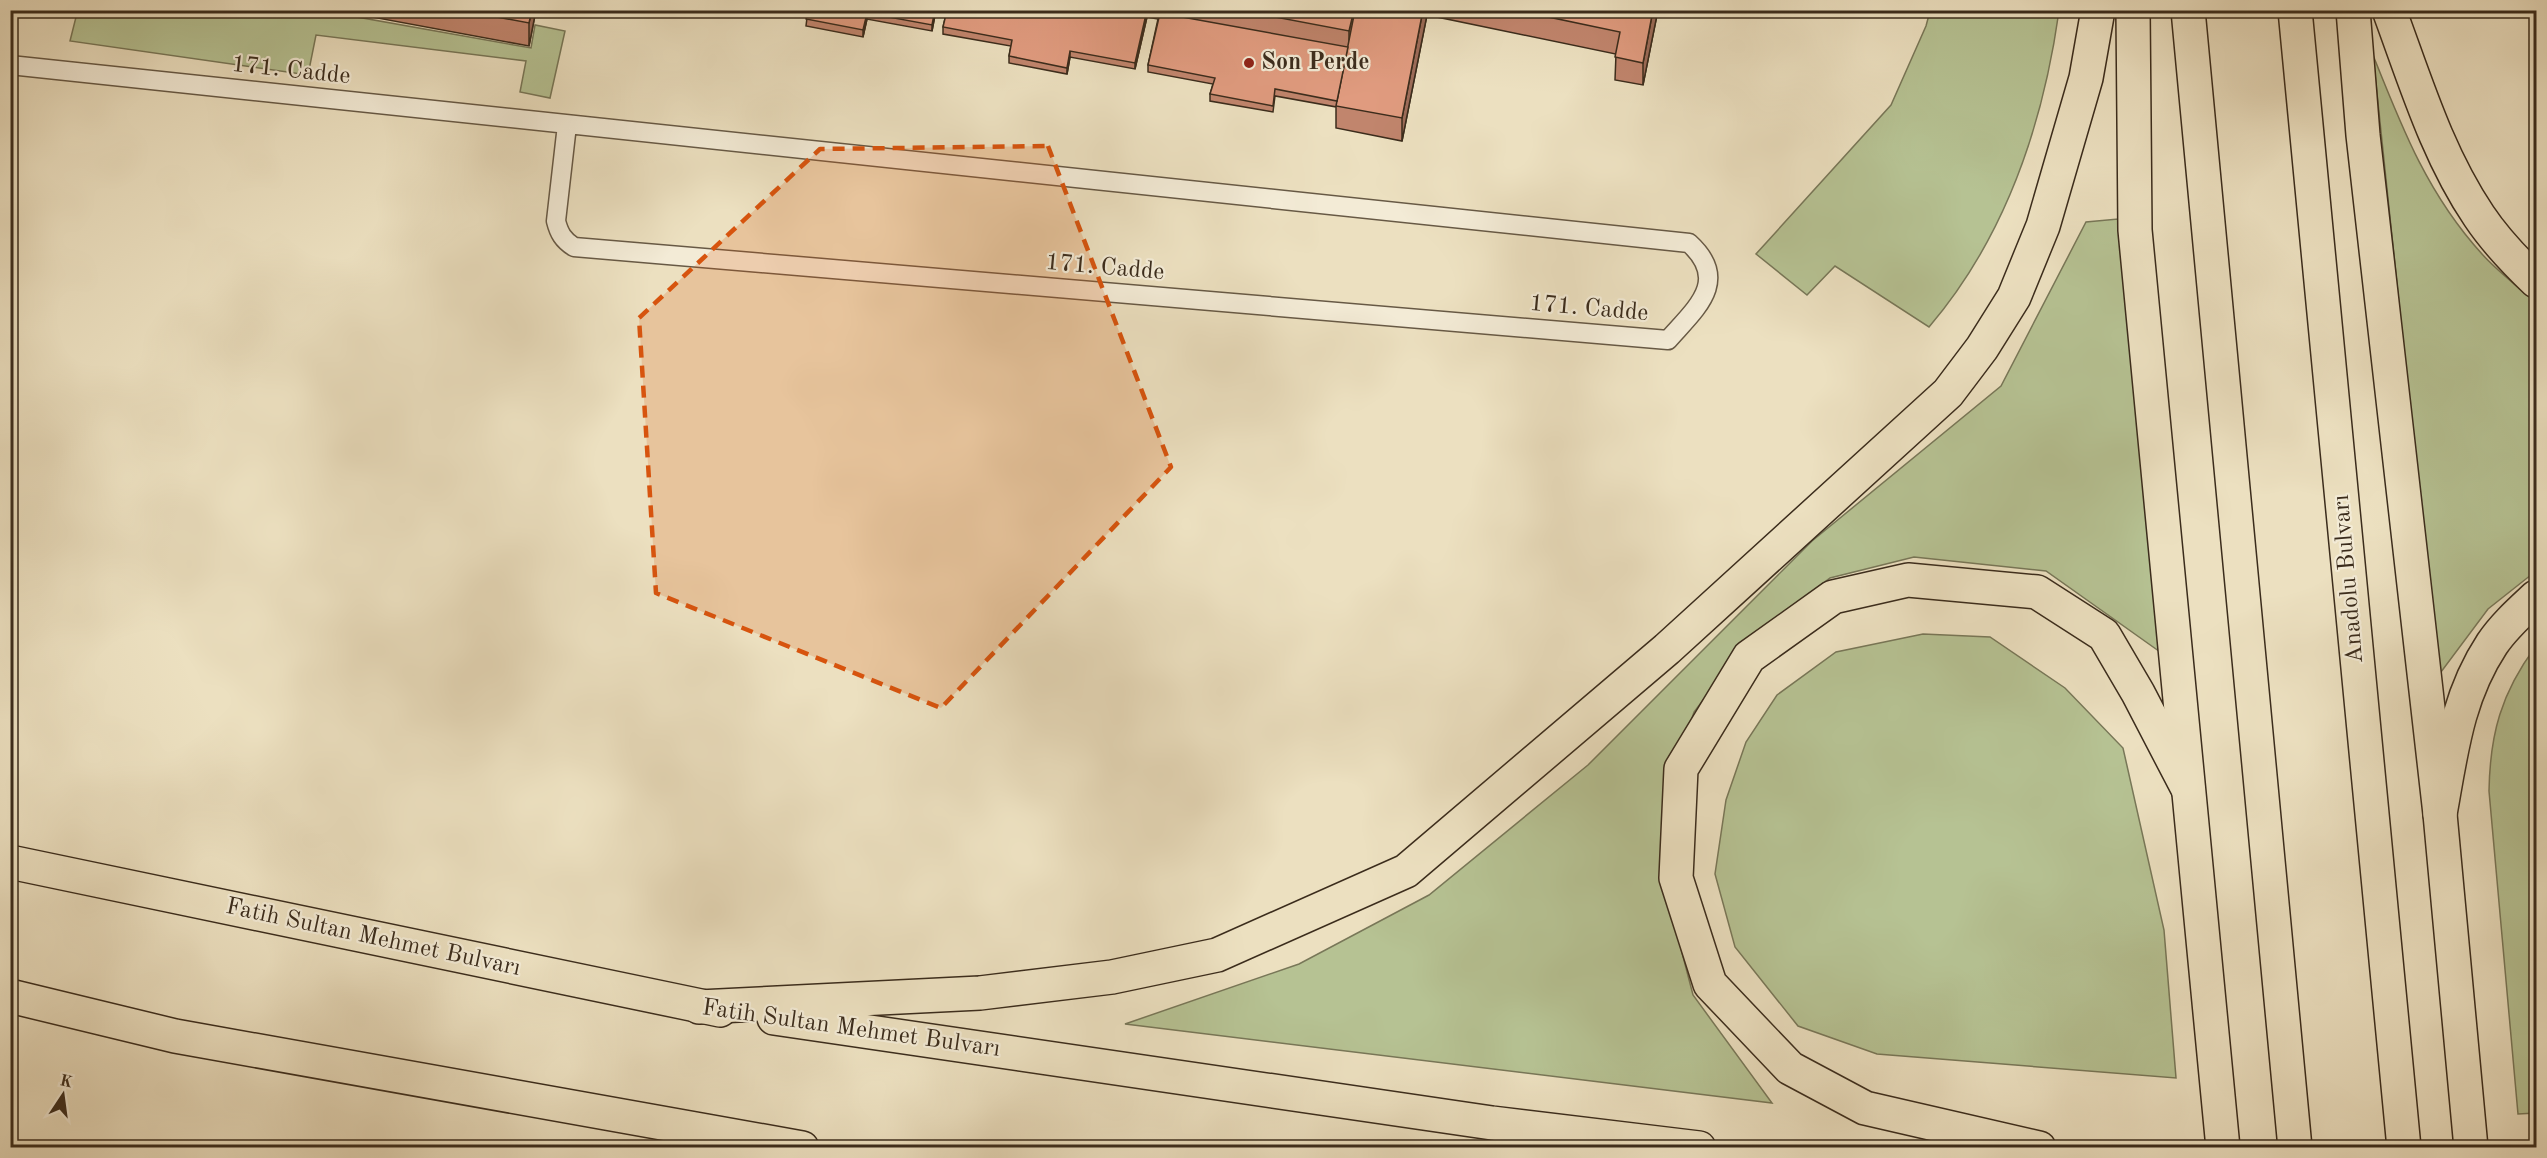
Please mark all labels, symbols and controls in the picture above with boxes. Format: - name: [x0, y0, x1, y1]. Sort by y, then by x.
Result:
- place label: Son Perde: [1261, 51, 1370, 75]
- street label: 171. Cadde: [230, 53, 352, 89]
- marker: Son Perde: [1242, 56, 1256, 70]
- street label: 171. Cadde: [1045, 251, 1165, 285]
- street label: 171. Cadde: [1529, 292, 1649, 326]
- street label: Anadolu Bulvarı: [2330, 493, 2368, 665]
- street label: Fatih Sultan Mehmet Bulvarı: [223, 895, 523, 981]
- street label: Fatih Sultan Mehmet Bulvarı: [700, 996, 1002, 1062]
- north arrow: [33, 1065, 93, 1125]
- text: K: [58, 1073, 74, 1092]

